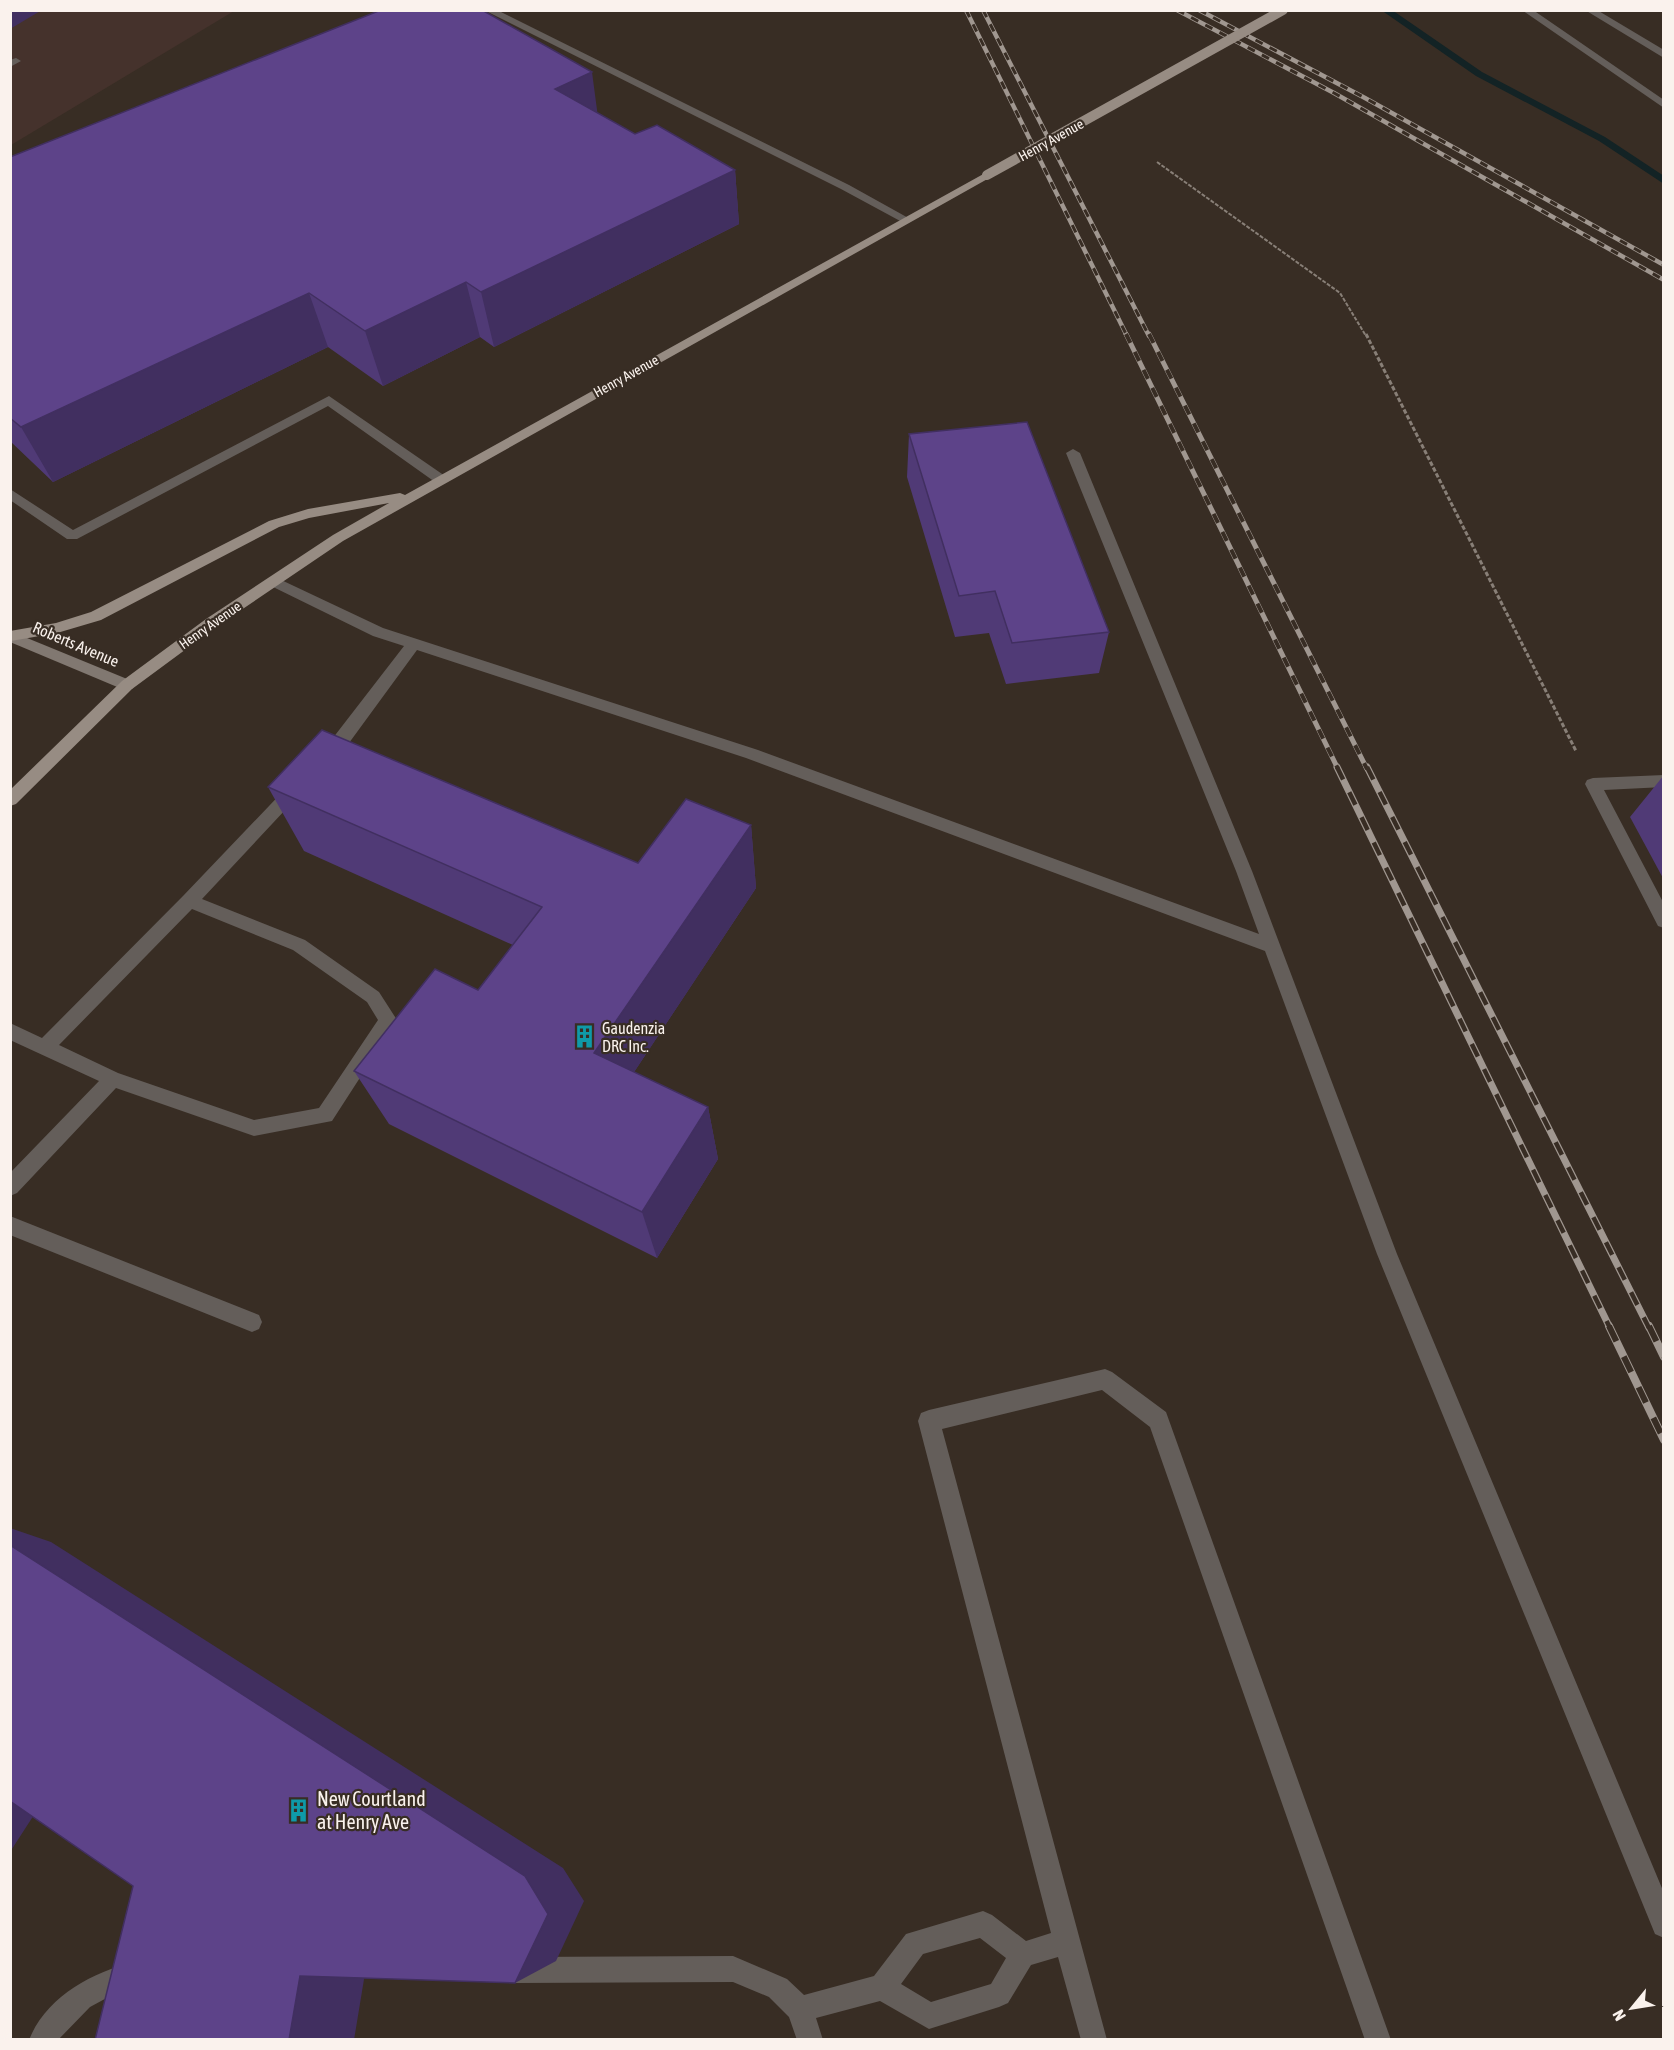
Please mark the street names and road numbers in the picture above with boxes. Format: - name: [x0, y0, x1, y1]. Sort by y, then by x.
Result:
- street label: Henry Avenue: [1016, 116, 1086, 164]
- street label: Henry Avenue: [591, 352, 661, 400]
- street label: Henry Avenue: [176, 598, 244, 652]
- street label: Roberts Avenue: [30, 618, 122, 670]

